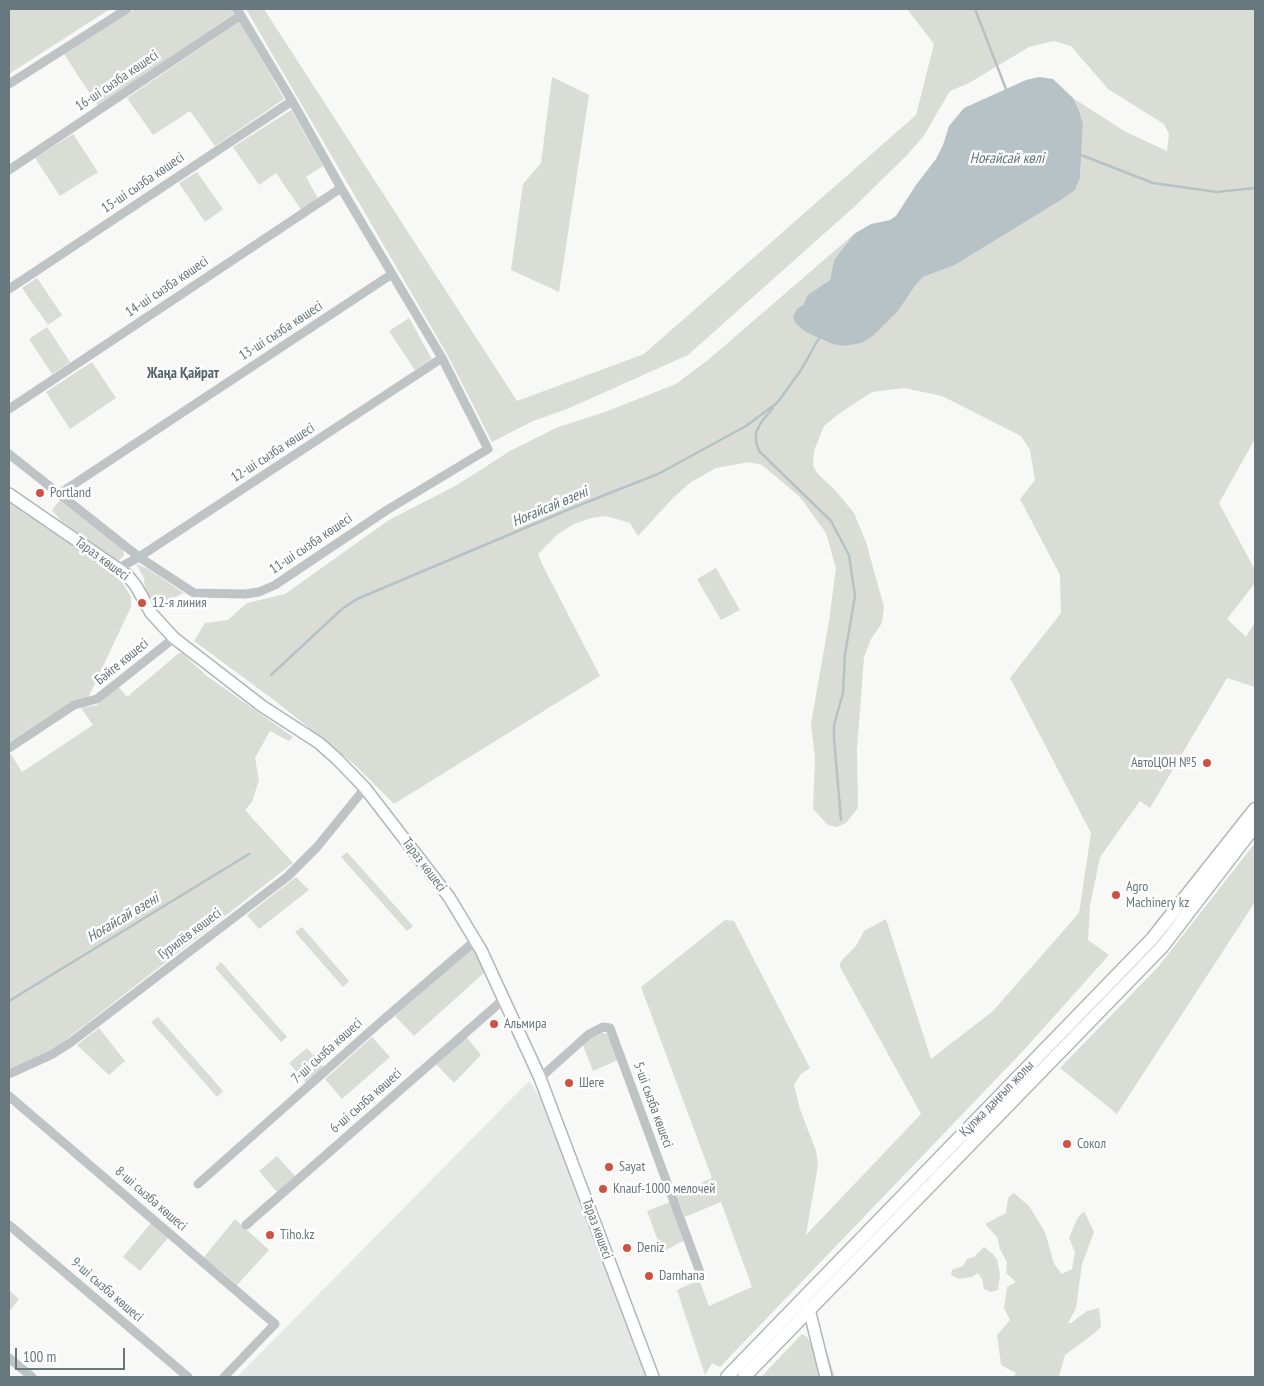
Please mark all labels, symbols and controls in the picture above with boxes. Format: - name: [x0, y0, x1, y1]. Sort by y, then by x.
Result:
- street label: 16-ші сызба көшесі: [72, 47, 162, 115]
- street label: 15-ші сызба көшесі: [98, 149, 188, 217]
- water label: Ноғайсай көлі: [970, 150, 1044, 168]
- street label: 14-ші сызба көшесі: [122, 253, 212, 321]
- street label: 13-ші сызба көшесі: [236, 298, 326, 364]
- district label: Жаңа Қайрат: [147, 365, 219, 383]
- street label: 12-ші сызба көшесі: [228, 420, 318, 486]
- water label: Ноғайсай өзені: [509, 483, 591, 531]
- place label: Portland: [50, 485, 91, 501]
- marker: Portland: [34, 487, 46, 499]
- street label: 11-ші сызба көшесі: [266, 510, 356, 578]
- street label: Тараз көшесі: [71, 534, 133, 584]
- place label: 12-я линия: [152, 595, 207, 611]
- marker: 12-я линия: [136, 597, 148, 609]
- street label: Бәйге көшесі: [92, 635, 152, 689]
- place label: АвтоЦОН №5: [1131, 755, 1197, 771]
- marker: АвтоЦОН №5: [1201, 757, 1213, 769]
- street label: Тараз көшесі: [398, 835, 450, 895]
- place label: Agro Machinery kz: [1126, 879, 1189, 912]
- marker: Agro Machinery kz: [1110, 889, 1122, 901]
- water label: Ноғайсай өзені: [84, 890, 162, 946]
- street label: Гурилёв көшесі: [155, 905, 225, 963]
- street label: 7-ші сызба көшесі: [288, 1015, 366, 1087]
- place label: Альмира: [504, 1016, 547, 1032]
- marker: Альмира: [488, 1018, 500, 1030]
- street label: Құлжа даңғыл жолы: [956, 1057, 1038, 1141]
- street label: 5-ші сызба көшесі: [630, 1060, 676, 1150]
- street label: 6-ші сызба көшесі: [326, 1065, 406, 1137]
- place label: Шеге: [579, 1075, 604, 1091]
- marker: Шеге: [563, 1077, 575, 1089]
- place label: Сокол: [1077, 1136, 1106, 1152]
- marker: Сокол: [1061, 1138, 1073, 1150]
- place label: Sayat: [619, 1159, 645, 1175]
- marker: Sayat: [603, 1161, 615, 1173]
- street label: 8-ші сызба көшесі: [111, 1163, 191, 1235]
- place label: Knauf-1000 мелочей: [613, 1181, 715, 1197]
- marker: Knauf-1000 мелочей: [597, 1183, 609, 1195]
- street label: Тараз көшесі: [578, 1196, 616, 1262]
- place label: Tiho.kz: [280, 1227, 314, 1243]
- marker: Tiho.kz: [264, 1229, 276, 1241]
- place label: Deniz: [637, 1240, 664, 1256]
- marker: Deniz: [621, 1242, 633, 1254]
- street label: 9-ші сызба көшесі: [67, 1254, 147, 1326]
- place label: Damhana: [659, 1268, 705, 1284]
- marker: Damhana: [643, 1270, 655, 1282]
- scale bar: [18, 1338, 128, 1370]
- text: 100 m: [23, 1347, 56, 1366]

